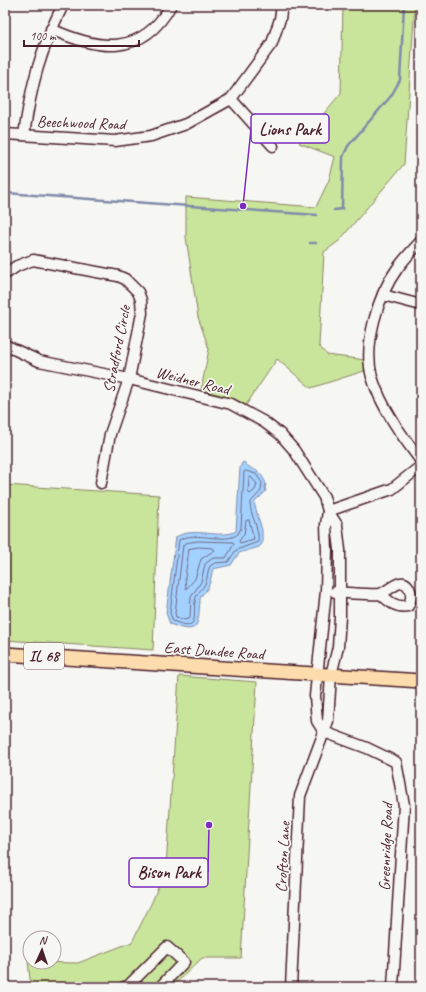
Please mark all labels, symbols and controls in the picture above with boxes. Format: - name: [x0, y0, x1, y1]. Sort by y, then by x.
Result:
- scale bar: [24, 22, 139, 48]
- text: 100 m: [30, 28, 57, 44]
- street label: Beechwood Road: [36, 111, 128, 135]
- callout: Lions Park: [251, 114, 329, 143]
- text: Lions Park: [259, 119, 322, 140]
- street label: Stradford Circle: [99, 302, 136, 395]
- street label: Weidner Road: [154, 362, 234, 400]
- street label: East Dundee Road: [163, 638, 267, 665]
- road number: IL 68: [24, 643, 64, 669]
- street label: Greenridge Road: [374, 800, 398, 891]
- street label: Crofton Lane: [271, 819, 295, 893]
- callout: Bison Park: [129, 858, 208, 887]
- text: Bison Park: [137, 862, 202, 883]
- north arrow: [22, 930, 62, 970]
- text: N: [39, 933, 48, 947]

